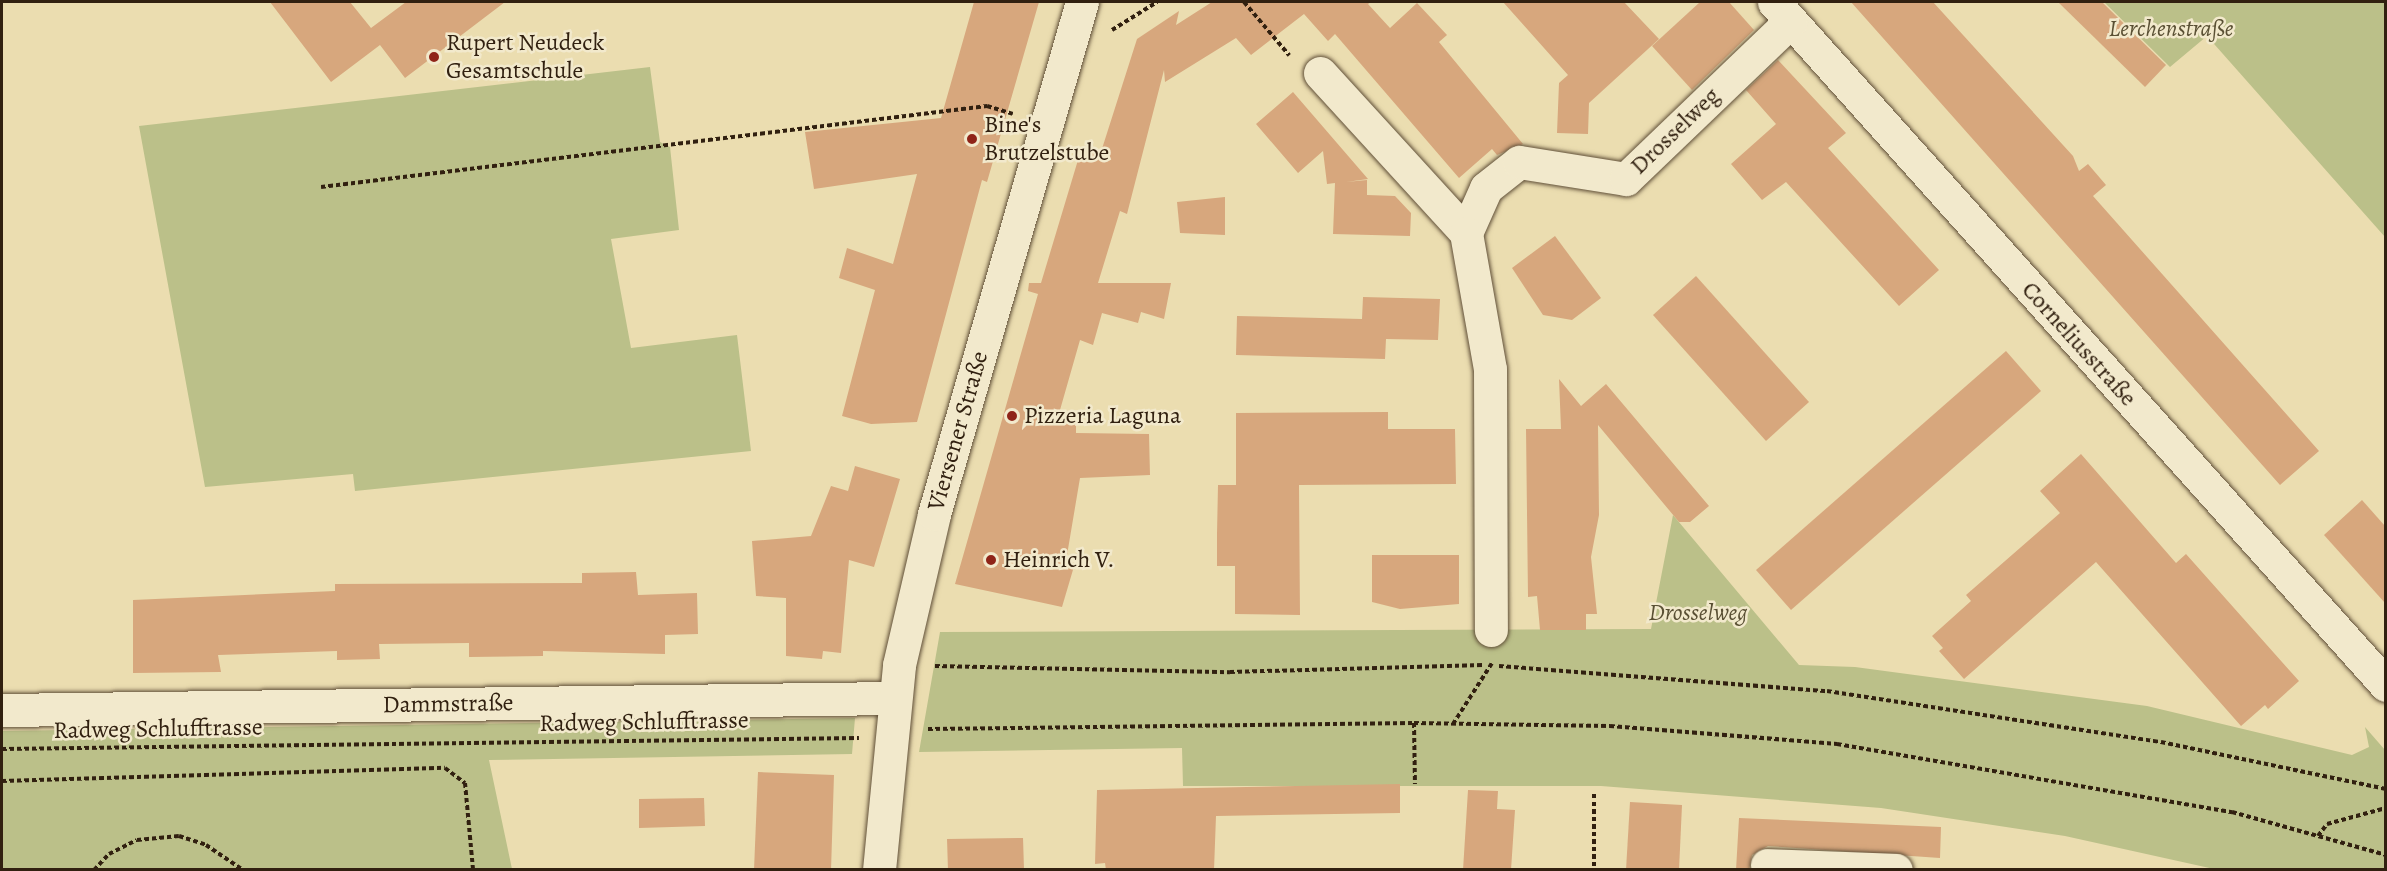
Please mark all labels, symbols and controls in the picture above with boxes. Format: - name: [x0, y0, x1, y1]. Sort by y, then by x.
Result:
- park label: Lerchenstraße: [2109, 15, 2233, 43]
- place label: Rupert Neudeck Gesamtschule: [446, 29, 604, 85]
- marker: Rupert Neudeck Gesamtschule: [427, 50, 441, 64]
- street label: Drosselweg: [1624, 81, 1726, 181]
- place label: Bine's Brutzelstube: [984, 111, 1109, 167]
- marker: Bine's Brutzelstube: [965, 132, 979, 146]
- street label: Corneliusstraße: [2016, 276, 2142, 412]
- street label: Viersener Straße: [922, 348, 994, 514]
- place label: Pizzeria Laguna: [1024, 402, 1181, 430]
- marker: Pizzeria Laguna: [1005, 409, 1019, 423]
- place label: Heinrich V.: [1003, 546, 1115, 574]
- marker: Heinrich V.: [984, 553, 998, 567]
- park label: Drosselweg: [1649, 599, 1747, 627]
- street label: Dammstraße: [382, 688, 514, 720]
- street label: Radweg Schlufftrasse: [539, 706, 749, 738]
- street label: Radweg Schlufftrasse: [53, 713, 263, 745]

